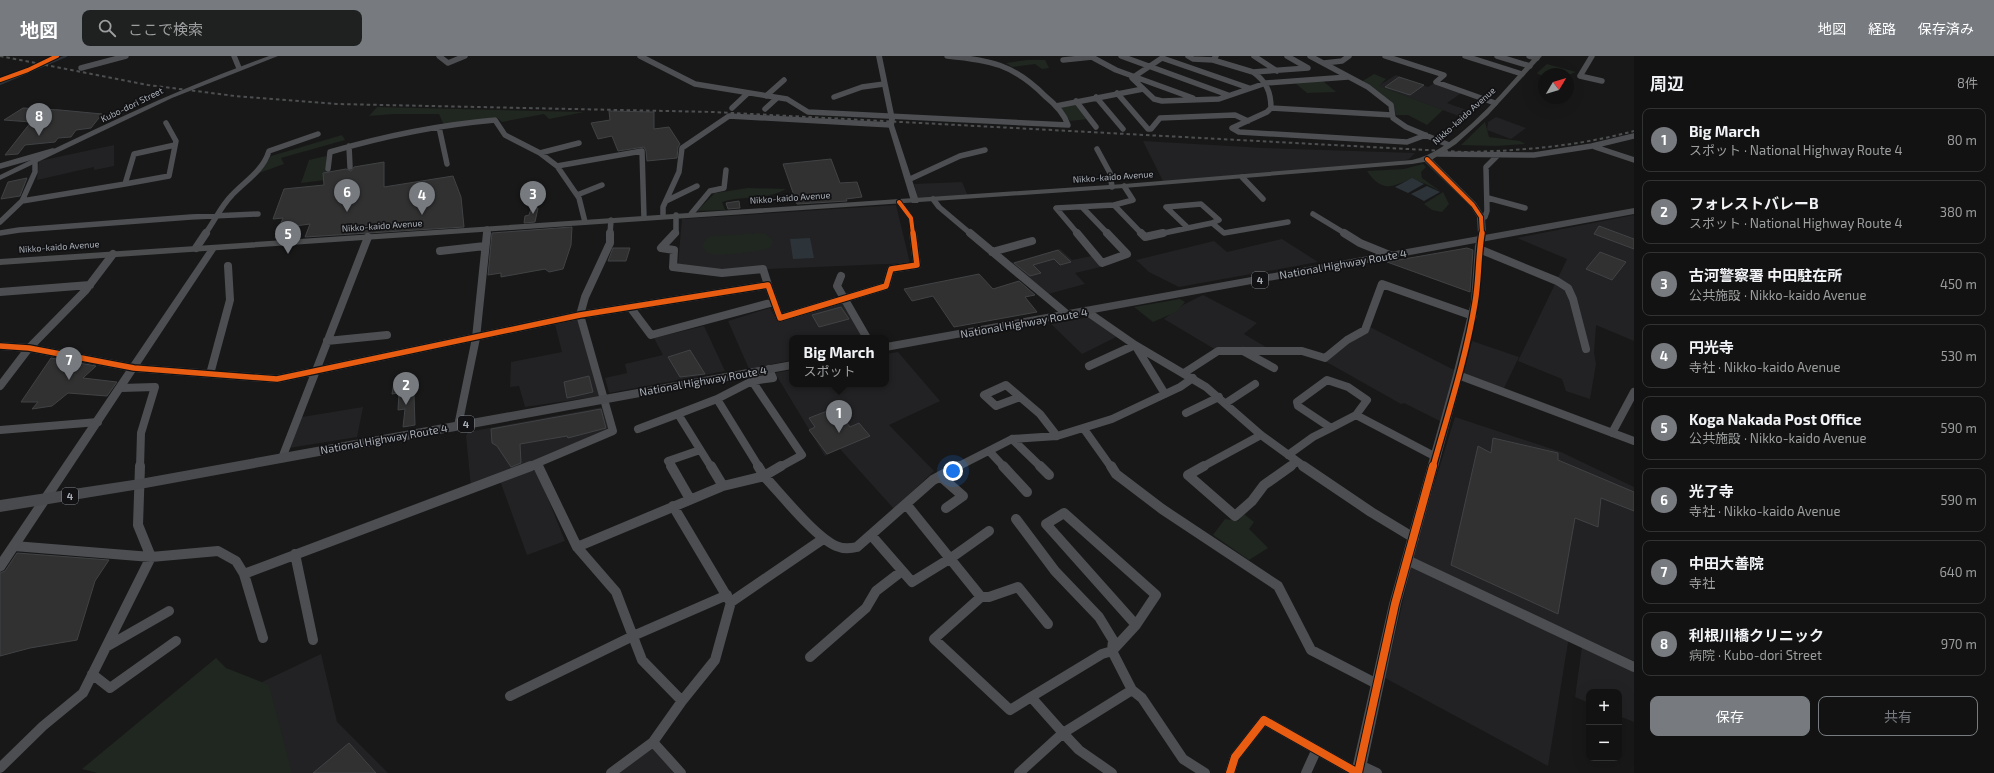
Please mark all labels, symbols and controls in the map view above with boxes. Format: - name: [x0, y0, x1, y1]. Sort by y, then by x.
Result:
- search box: [82, 10, 362, 46]
- icon: search: [96, 17, 118, 39]
- text: 地図: [20, 18, 58, 41]
- text: ここで検索: [128, 20, 203, 38]
- text: 地図: [1818, 20, 1846, 37]
- text: 経路: [1868, 20, 1896, 37]
- text: 保存済み: [1918, 20, 1974, 37]
- north arrow: [1538, 68, 1574, 104]
- text: 周辺: [1650, 73, 1684, 93]
- text: 8件: [1957, 75, 1978, 91]
- street label: Kubo-dori Street: [99, 84, 165, 124]
- street label: Nikko-kaido Avenue: [1430, 84, 1497, 147]
- pin: 8: [26, 103, 52, 136]
- text: Big March: [1689, 122, 1760, 140]
- text: 1: [1661, 132, 1667, 148]
- text: 80 m: [1947, 132, 1977, 148]
- text: スポット · National Highway Route 4: [1689, 142, 1902, 158]
- street label: Nikko-kaido Avenue: [1072, 168, 1154, 185]
- pin: 6: [334, 179, 360, 212]
- pin: 3: [520, 181, 546, 214]
- pin: 4: [409, 182, 435, 215]
- street label: Nikko-kaido Avenue: [749, 189, 831, 206]
- text: フォレストバレーB: [1689, 194, 1819, 212]
- text: 2: [1660, 204, 1668, 220]
- text: 380 m: [1940, 204, 1977, 220]
- text: スポット · National Highway Route 4: [1689, 215, 1902, 231]
- street label: Nikko-kaido Avenue: [341, 217, 423, 234]
- pin: 5: [275, 221, 301, 254]
- street label: Nikko-kaido Avenue: [18, 238, 100, 255]
- street label: National Highway Route 4: [1278, 246, 1408, 281]
- text: 古河警察署 中田駐在所: [1689, 266, 1842, 284]
- road number: 4: [1252, 272, 1268, 288]
- text: 3: [1660, 276, 1668, 292]
- text: 450 m: [1940, 276, 1977, 292]
- text: 公共施設 · Nikko-kaido Avenue: [1689, 287, 1866, 303]
- street label: National Highway Route 4: [959, 305, 1089, 340]
- popup: [789, 335, 889, 387]
- text: 円光寺: [1689, 338, 1734, 356]
- text: Big March: [804, 343, 874, 361]
- pin: 7: [56, 347, 82, 380]
- text: 4: [1660, 348, 1668, 364]
- text: 530 m: [1941, 348, 1977, 364]
- text: 寺社 · Nikko-kaido Avenue: [1689, 359, 1840, 375]
- street label: National Highway Route 4: [638, 363, 768, 398]
- text: スポット: [804, 363, 856, 379]
- pin: 2: [393, 372, 419, 405]
- pin: 1: [826, 400, 852, 433]
- text: Koga Nakada Post Office: [1689, 410, 1862, 428]
- road number: 4: [458, 416, 474, 432]
- text: 5: [1660, 420, 1668, 436]
- text: 590 m: [1940, 420, 1977, 436]
- street label: National Highway Route 4: [319, 421, 449, 456]
- text: 公共施設 · Nikko-kaido Avenue: [1689, 430, 1866, 446]
- your location: [943, 461, 963, 481]
- text: 光了寺: [1689, 482, 1734, 500]
- road number: 4: [62, 488, 78, 504]
- text: 6: [1660, 492, 1668, 508]
- text: 590 m: [1940, 492, 1977, 508]
- text: 寺社 · Nikko-kaido Avenue: [1689, 503, 1840, 519]
- text: 中田大善院: [1689, 554, 1764, 572]
- text: 7: [1661, 564, 1667, 580]
- text: 640 m: [1939, 564, 1977, 580]
- text: 寺社: [1689, 575, 1715, 591]
- text: 利根川橋クリニック: [1689, 626, 1824, 644]
- text: 8: [1660, 636, 1668, 652]
- text: 970 m: [1941, 636, 1977, 652]
- text: 病院 · Kubo-dori Street: [1689, 647, 1822, 663]
- map controls: [1586, 689, 1622, 761]
- button: +: [1586, 689, 1622, 725]
- button: 保存: [1650, 696, 1810, 736]
- button: 共有: [1818, 696, 1978, 736]
- button: −: [1586, 725, 1622, 761]

